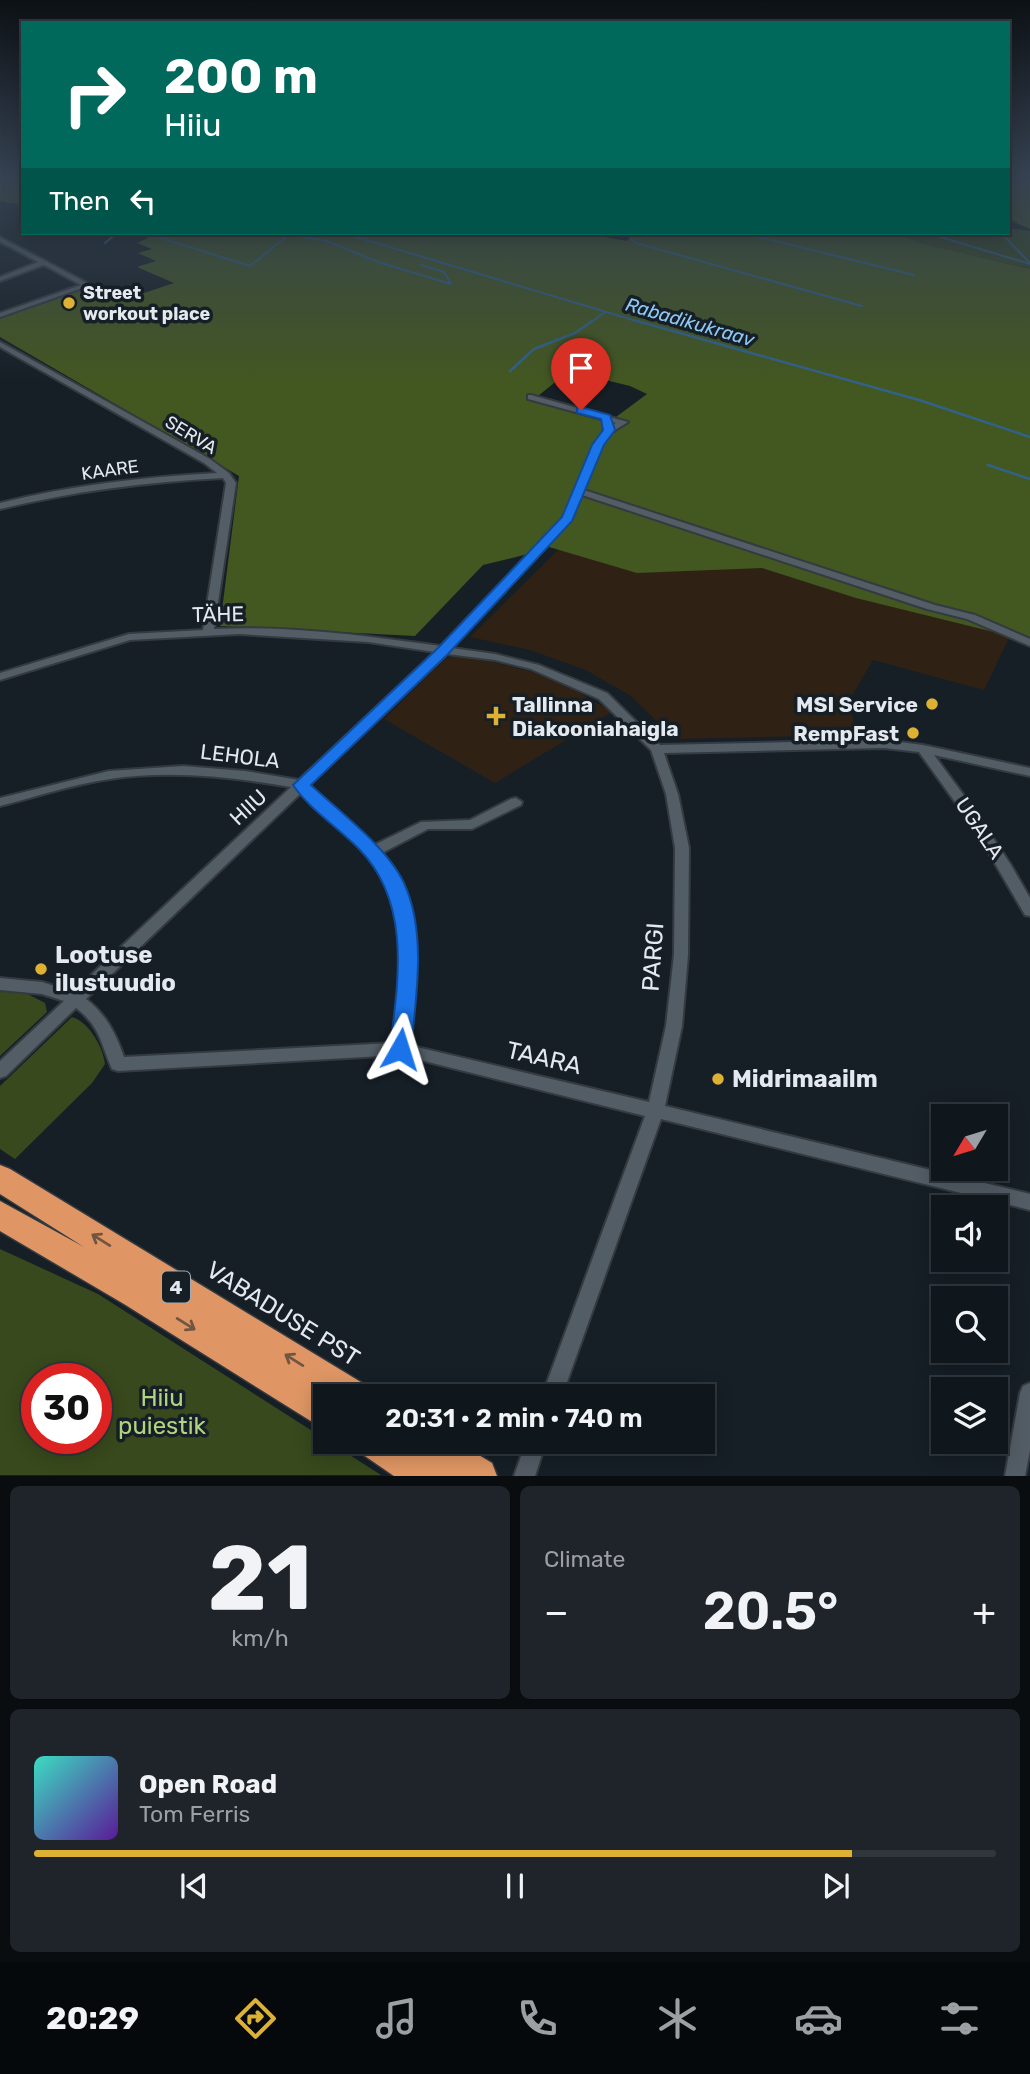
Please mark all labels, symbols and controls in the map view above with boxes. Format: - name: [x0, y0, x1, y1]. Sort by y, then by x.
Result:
- text: 200 m: [164, 47, 318, 105]
- icon: right: [49, 49, 140, 140]
- text: Hiiu: [164, 106, 222, 144]
- icon: left: [124, 182, 162, 220]
- text: Then: [49, 186, 110, 217]
- place label: Street workout place: [83, 282, 211, 325]
- water label: Rabadikukraav: [623, 293, 758, 352]
- marker: Street workout place: [61, 295, 77, 311]
- pin: [551, 338, 611, 410]
- icon: arrive: [562, 349, 600, 387]
- street label: SERVA: [161, 411, 221, 459]
- street label: KAARE: [80, 455, 140, 485]
- street label: TÄHE: [192, 601, 244, 627]
- place label: Tallinna Diakooniahaigla: [512, 692, 679, 741]
- place label: MSI Service: [796, 692, 918, 717]
- marker: MSI Service: [924, 696, 940, 712]
- marker: Tallinna Diakooniahaigla: [486, 706, 506, 726]
- place label: RempFast: [793, 721, 899, 746]
- marker: RempFast: [905, 725, 921, 741]
- street label: LEHOLA: [199, 739, 281, 773]
- street label: HIIU: [224, 784, 272, 830]
- street label: UGALA: [950, 793, 1010, 863]
- street label: PARGI: [637, 922, 669, 992]
- place label: Lootuse ilustuudio: [55, 941, 176, 997]
- marker: Lootuse ilustuudio: [33, 961, 49, 977]
- position arrow: [363, 1012, 437, 1086]
- street label: TAARA: [504, 1036, 584, 1080]
- place label: Midrimaailm: [732, 1065, 878, 1093]
- marker: Midrimaailm: [710, 1071, 726, 1087]
- north arrow: [931, 1104, 1008, 1181]
- map controls: [931, 1104, 1008, 1454]
- button: sound: [931, 1195, 1008, 1272]
- one-way arrow: [91, 1233, 111, 1247]
- street label: VABADUSE PST: [201, 1256, 365, 1372]
- road number: 4: [162, 1272, 190, 1302]
- button: search: [931, 1286, 1008, 1363]
- one-way arrow: [175, 1318, 195, 1332]
- one-way arrow: [285, 1353, 304, 1368]
- speed limit sign: 30: [21, 1363, 112, 1454]
- button: layers: [931, 1377, 1008, 1454]
- park label: Hiiu puiestik: [118, 1384, 207, 1440]
- text: 20:31 · 2 min · 740 m: [385, 1403, 643, 1434]
- text: 21: [208, 1524, 312, 1632]
- text: Climate: [544, 1545, 625, 1573]
- text: 20.5°: [703, 1580, 838, 1642]
- text: −: [544, 1589, 569, 1635]
- text: +: [972, 1589, 996, 1635]
- text: km/h: [231, 1624, 289, 1652]
- text: Open Road: [139, 1769, 277, 1800]
- text: Tom Ferris: [139, 1800, 250, 1828]
- icon: previous: [175, 1867, 213, 1905]
- icon: pause: [496, 1867, 534, 1905]
- icon: next: [817, 1867, 855, 1905]
- icon: directions: [231, 1994, 280, 2043]
- icon: music: [372, 1994, 421, 2043]
- icon: phone: [513, 1994, 562, 2043]
- icon: climate: [653, 1994, 702, 2043]
- icon: car: [794, 1994, 843, 2043]
- icon: filters: [935, 1994, 984, 2043]
- text: 20:29: [46, 1999, 139, 2037]

